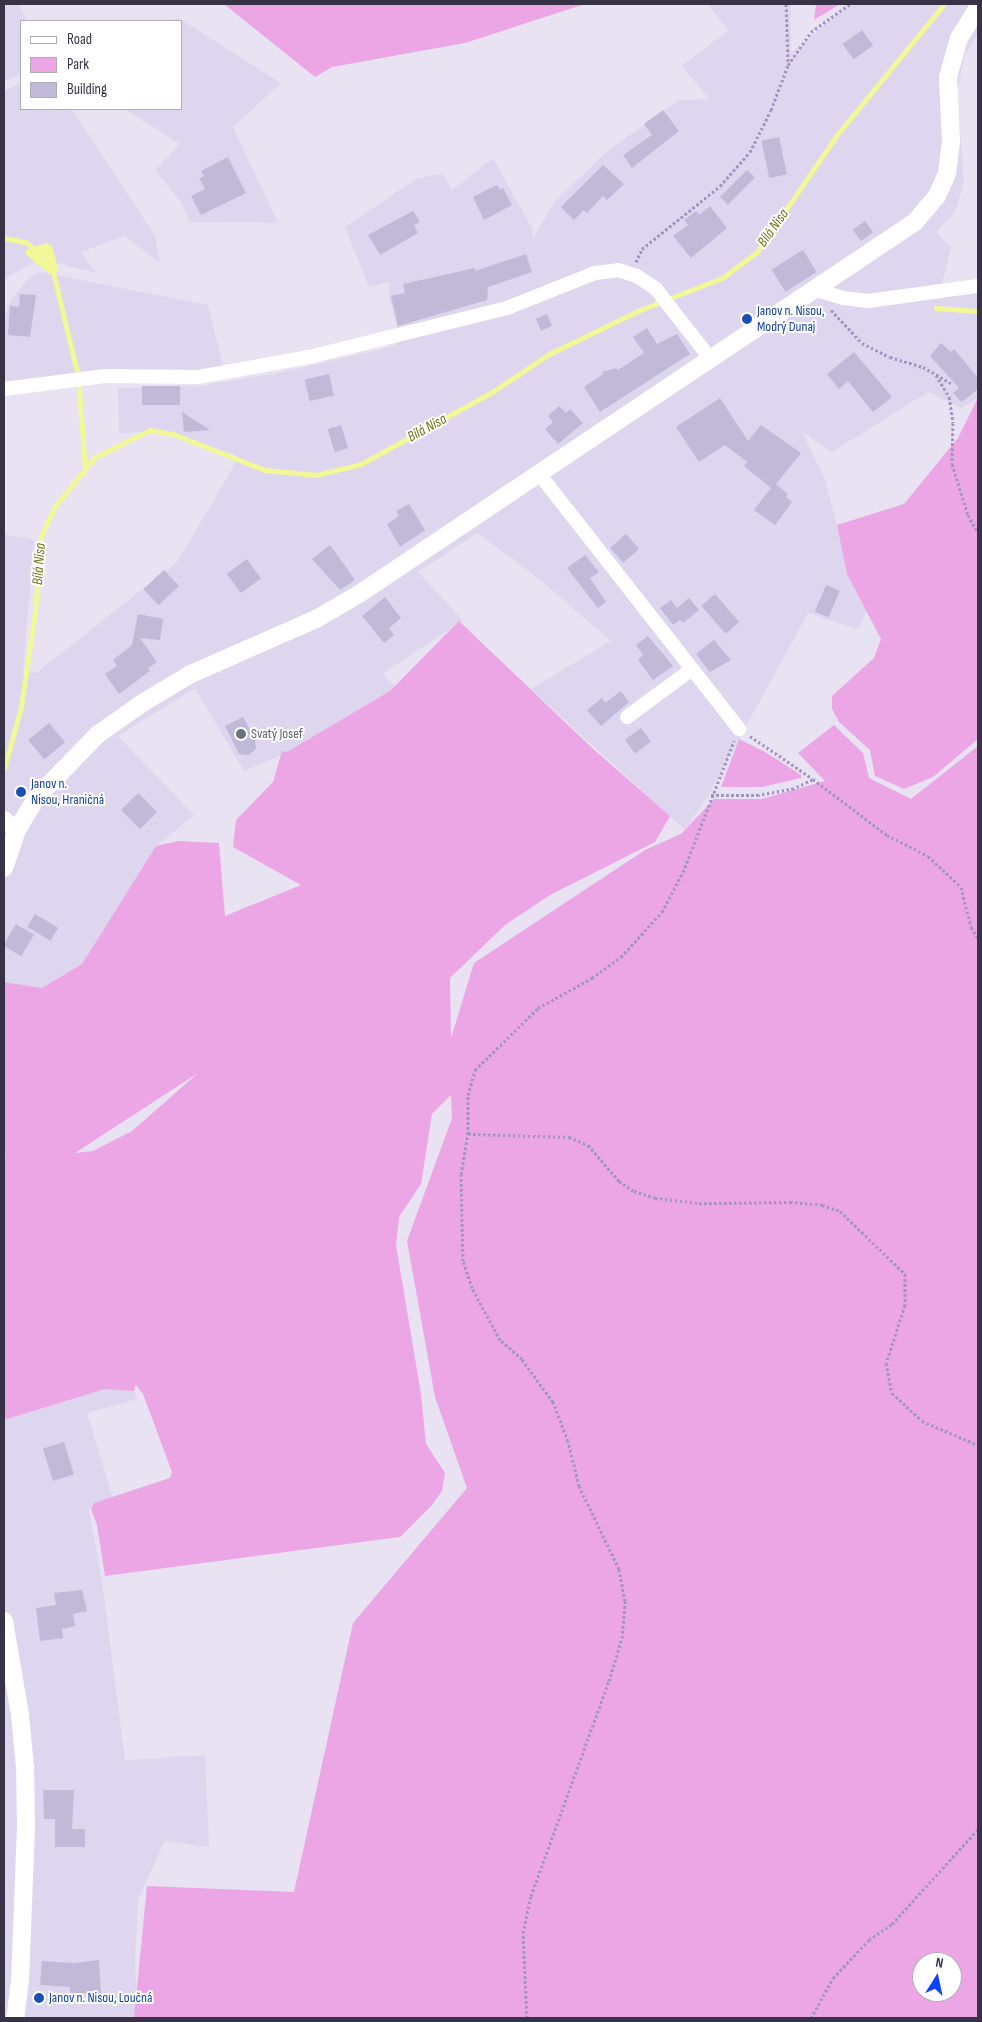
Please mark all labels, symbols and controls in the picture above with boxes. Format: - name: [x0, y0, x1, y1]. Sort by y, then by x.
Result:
- legend: [20, 20, 182, 110]
- text: Road: [67, 30, 92, 49]
- text: Park: [67, 55, 89, 74]
- text: Building: [67, 80, 107, 99]
- water label: Bílá Nisa: [754, 206, 792, 250]
- place label: Janov n. Nisou, Modrý Dunaj: [757, 303, 825, 336]
- marker: Janov n. Nisou, Modrý Dunaj: [741, 313, 753, 325]
- water label: Bílá Nisa: [404, 410, 450, 446]
- water label: Bílá Nisa: [29, 542, 49, 586]
- place label: Svatý Josef: [251, 726, 303, 742]
- marker: Svatý Josef: [235, 728, 247, 740]
- place label: Janov n. Nisou, Hraničná: [31, 776, 104, 809]
- marker: Janov n. Nisou, Hraničná: [15, 786, 27, 798]
- north arrow: [912, 1952, 962, 2002]
- text: N: [934, 1954, 945, 1972]
- place label: Janov n. Nisou, Loučná: [49, 1990, 152, 2006]
- marker: Janov n. Nisou, Loučná: [33, 1992, 45, 2004]

